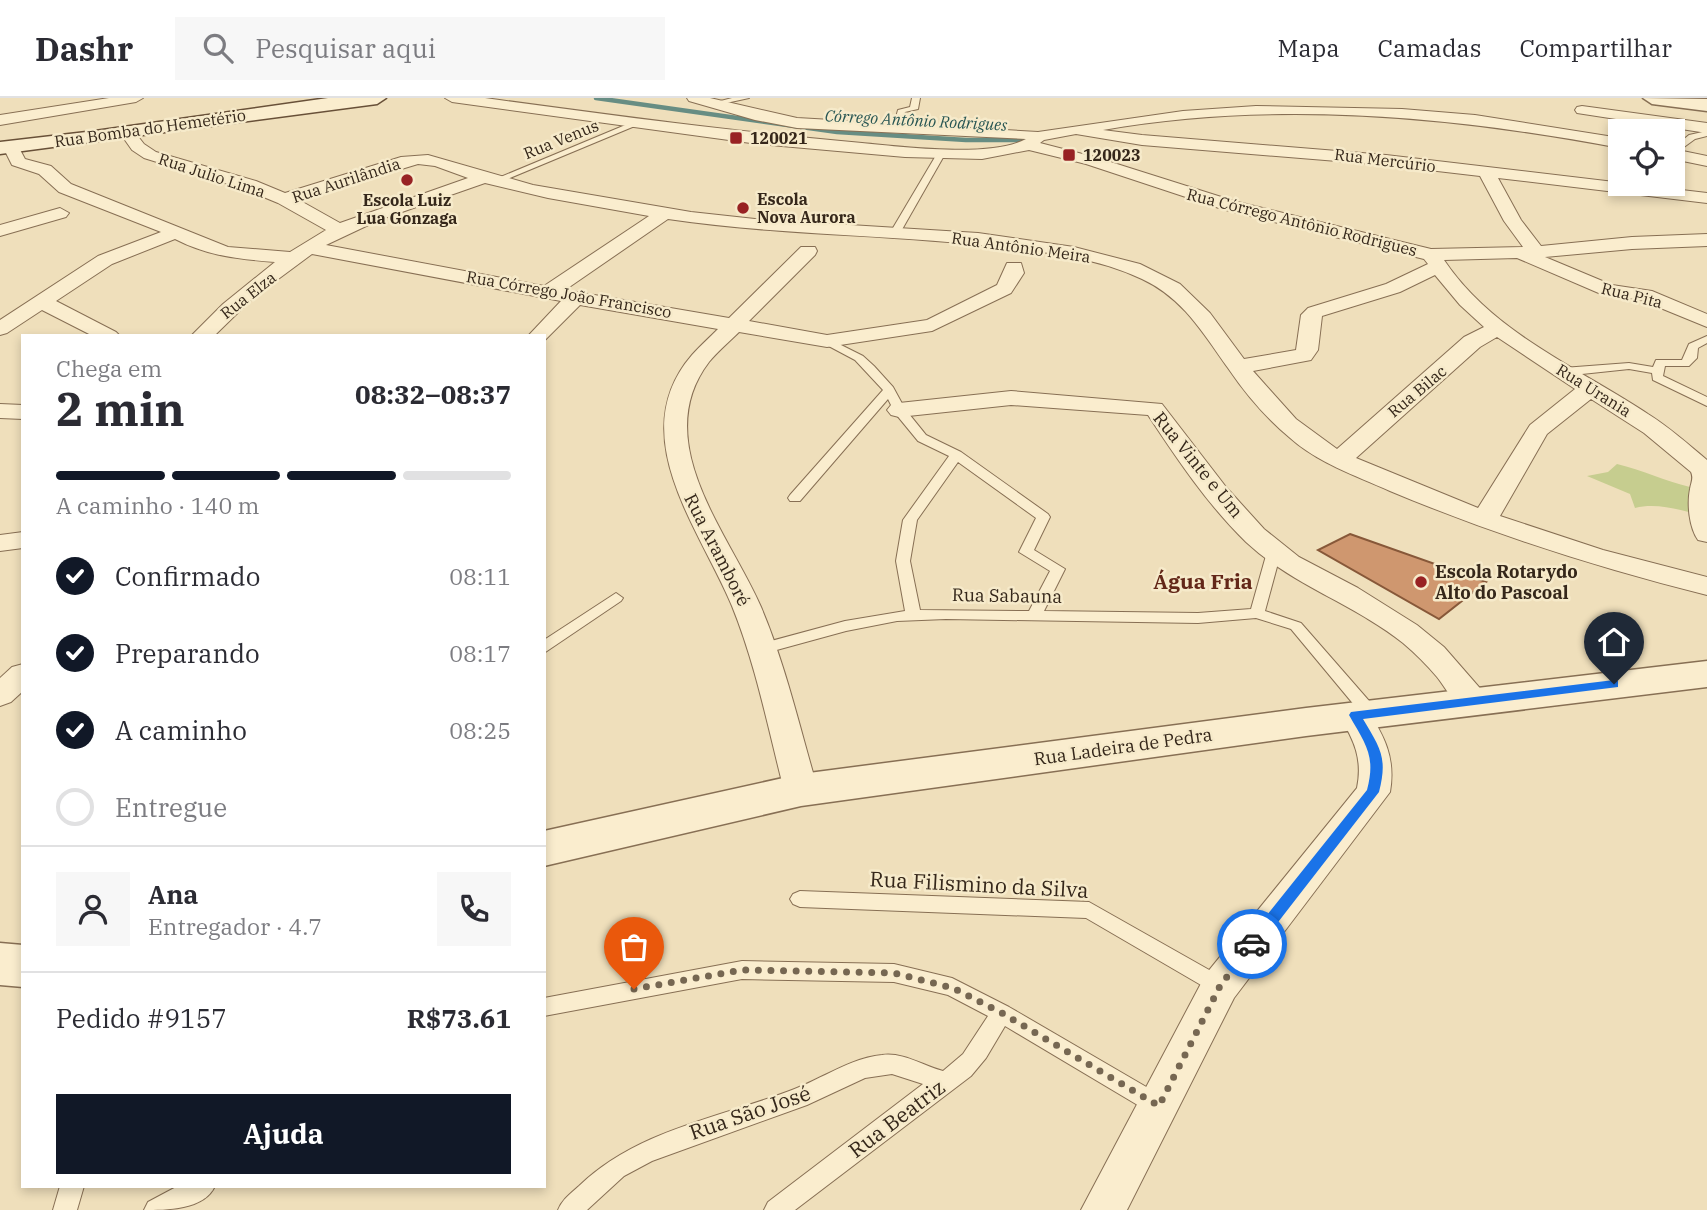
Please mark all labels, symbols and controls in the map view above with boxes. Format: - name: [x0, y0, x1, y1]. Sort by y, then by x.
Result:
- search box: [175, 17, 665, 80]
- text: Dashr: [35, 27, 133, 70]
- icon: search: [199, 29, 237, 67]
- text: Pesquisar aqui: [255, 31, 436, 65]
- text: Mapa: [1277, 32, 1340, 64]
- text: Camadas: [1378, 32, 1481, 64]
- text: Compartilhar: [1519, 32, 1672, 64]
- street label: Rua Bomba do Hemetério: [53, 105, 247, 151]
- water label: Córrego Antônio Rodrigues: [824, 105, 1008, 135]
- street label: Rua Venus: [520, 115, 602, 163]
- map controls: [1608, 119, 1685, 196]
- button: locate: [1608, 119, 1685, 196]
- place label: 120021: [750, 128, 808, 148]
- marker: 120021: [728, 130, 744, 146]
- street label: Rua Mercúrio: [1333, 144, 1437, 176]
- place label: 120023: [1083, 145, 1141, 165]
- marker: 120023: [1061, 147, 1077, 163]
- street label: Rua Julio Lima: [156, 148, 268, 202]
- street label: Rua Aurilândia: [289, 153, 403, 207]
- marker: Escola Luiz Lua Gonzaga: [399, 172, 415, 188]
- street label: Rua Córrego Antônio Rodrigues: [1185, 184, 1419, 260]
- place label: Escola Nova Aurora: [757, 189, 856, 227]
- place label: Escola Luiz Lua Gonzaga: [357, 190, 457, 228]
- marker: Escola Nova Aurora: [735, 200, 751, 216]
- street label: Rua Antônio Meira: [950, 227, 1092, 267]
- street label: Rua Córrego João Francisco: [465, 266, 673, 322]
- street label: Rua Elza: [216, 267, 280, 323]
- street label: Rua Pita: [1599, 278, 1665, 312]
- text: Chega em: [56, 353, 162, 383]
- street label: Rua Urania: [1553, 359, 1635, 421]
- street label: Rua Bilac: [1384, 361, 1450, 421]
- text: 08:32–08:37: [355, 377, 511, 411]
- text: 2 min: [56, 379, 185, 439]
- street label: Rua Vinte e Um: [1148, 407, 1248, 523]
- text: A caminho · 140 m: [56, 490, 259, 520]
- street label: Rua Aramboré: [679, 490, 756, 610]
- icon: check: [56, 557, 94, 595]
- text: Confirmado: [115, 559, 260, 593]
- place label: Escola Rotarydo Alto do Pascoal: [1435, 560, 1578, 604]
- text: 08:11: [449, 561, 511, 591]
- district label: Água Fria: [1153, 567, 1253, 595]
- marker: Escola Rotarydo Alto do Pascoal: [1413, 574, 1429, 590]
- street label: Rua Sabauna: [952, 583, 1063, 608]
- pin: [1584, 612, 1644, 684]
- icon: home: [1595, 623, 1633, 661]
- icon: check: [56, 634, 94, 672]
- text: Preparando: [115, 636, 260, 670]
- text: 08:17: [449, 638, 511, 668]
- icon: check: [56, 711, 94, 749]
- text: A caminho: [115, 713, 247, 747]
- text: 08:25: [449, 715, 511, 745]
- street label: Rua Ladeira de Pedra: [1032, 723, 1214, 770]
- text: Entregue: [115, 790, 227, 824]
- street label: Rua Filismino da Silva: [869, 864, 1089, 904]
- button: person: [56, 872, 130, 946]
- button: phone: [437, 872, 511, 946]
- text: Ana: [148, 877, 198, 911]
- courier: [1217, 909, 1287, 979]
- text: Entregador · 4.7: [148, 911, 322, 941]
- pin: [604, 917, 664, 989]
- icon: car: [1233, 925, 1271, 963]
- icon: bag: [615, 928, 653, 966]
- text: Pedido #9157: [56, 1001, 227, 1035]
- text: R$73.61: [407, 1001, 511, 1035]
- street label: Rua Beatriz: [842, 1073, 950, 1164]
- street label: Rua São José: [685, 1078, 814, 1146]
- button: Ajuda: [56, 1094, 511, 1174]

